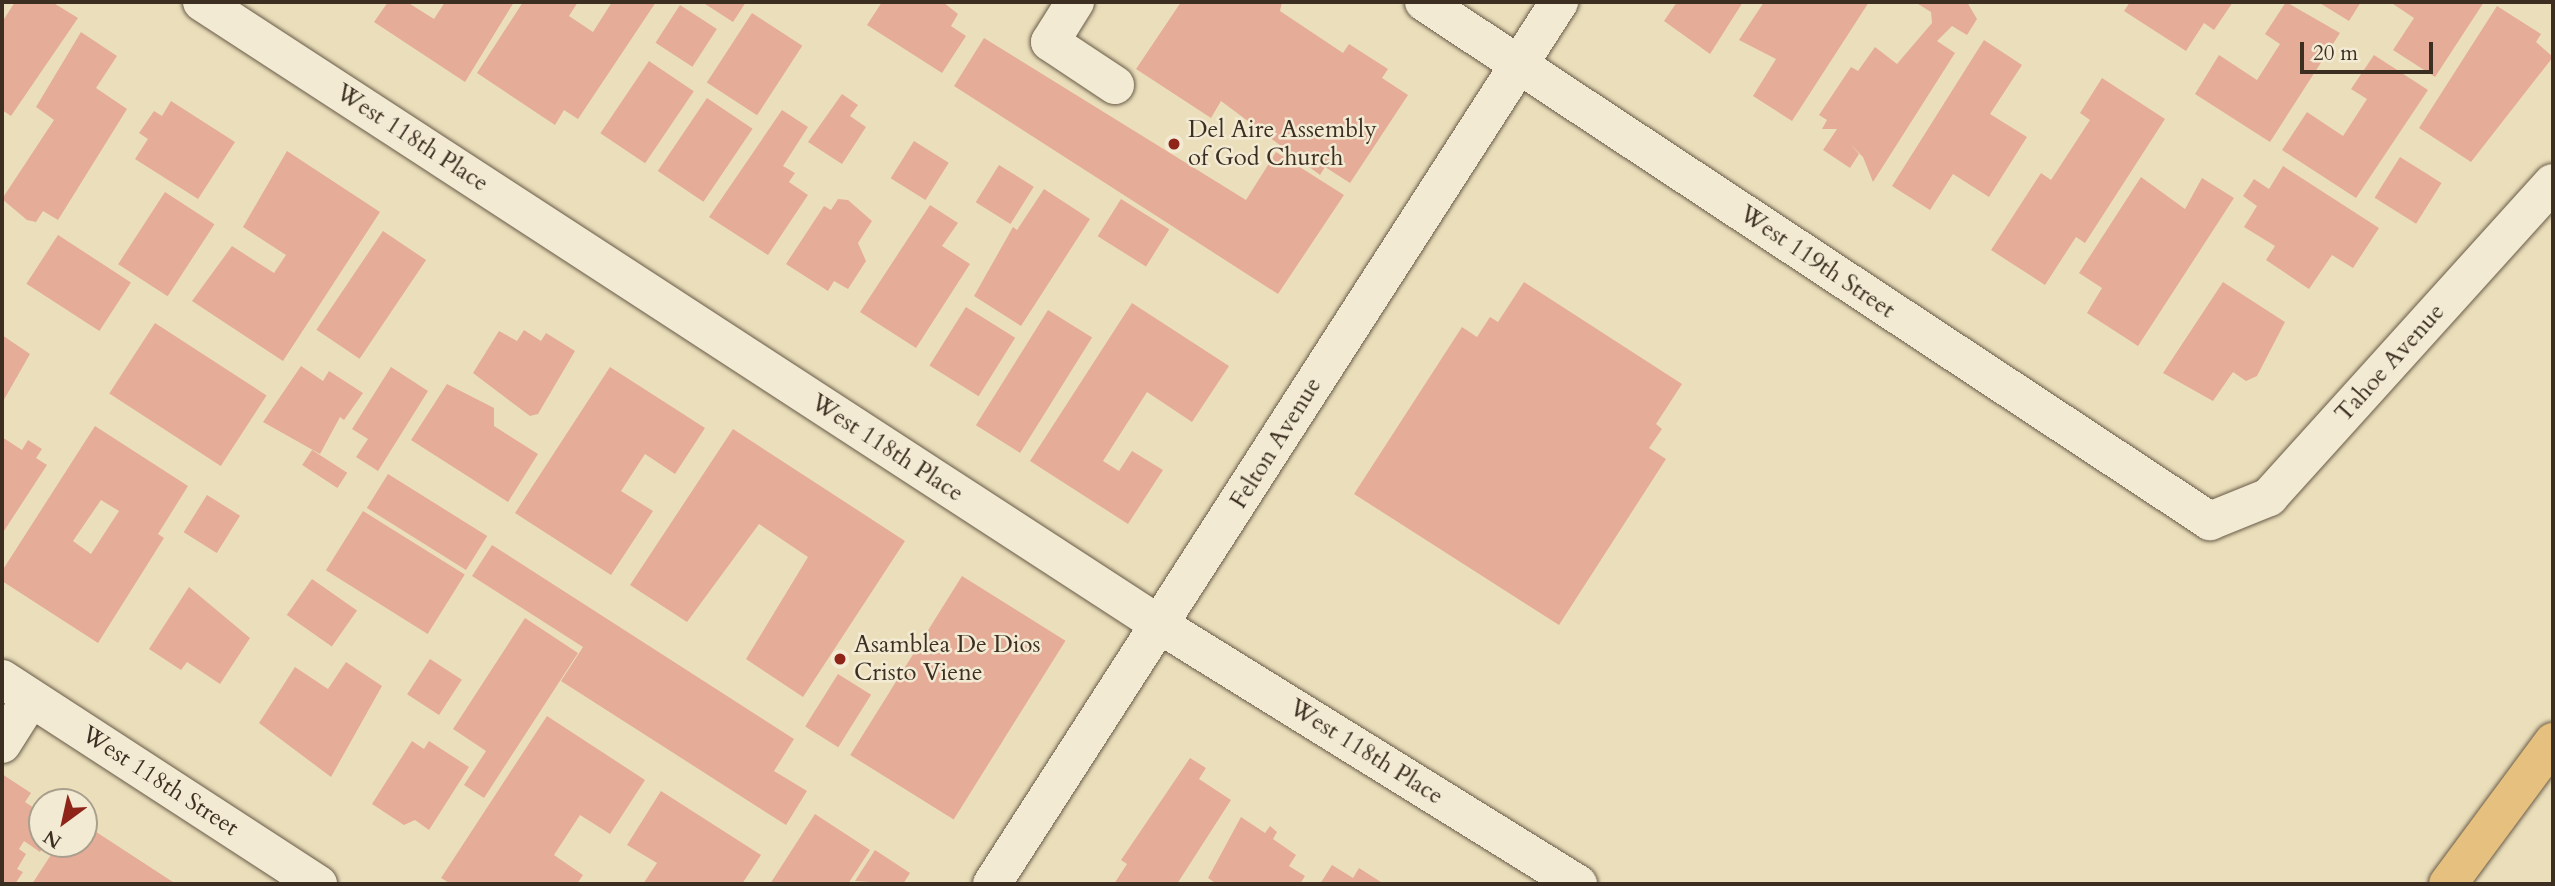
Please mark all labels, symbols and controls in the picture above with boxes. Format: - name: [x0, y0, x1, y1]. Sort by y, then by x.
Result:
- scale bar: [2303, 28, 2436, 72]
- text: 20 m: [2313, 39, 2358, 68]
- street label: West 118th Place: [330, 78, 494, 198]
- place label: Del Aire Assembly of God Church: [1188, 116, 1377, 172]
- marker: Del Aire Assembly of God Church: [1166, 136, 1182, 152]
- street label: West 119th Street: [1734, 199, 1900, 325]
- street label: Tahoe Avenue: [2329, 298, 2451, 428]
- street label: Felton Avenue: [1224, 372, 1328, 514]
- street label: West 118th Place: [805, 388, 969, 508]
- place label: Asamblea De Dios Cristo Viene: [854, 631, 1041, 687]
- marker: Asamblea De Dios Cristo Viene: [832, 651, 848, 667]
- street label: West 118th Place: [1284, 693, 1448, 811]
- street label: West 118th Street: [76, 720, 244, 842]
- north arrow: [28, 788, 98, 858]
- text: N: [39, 824, 67, 854]

